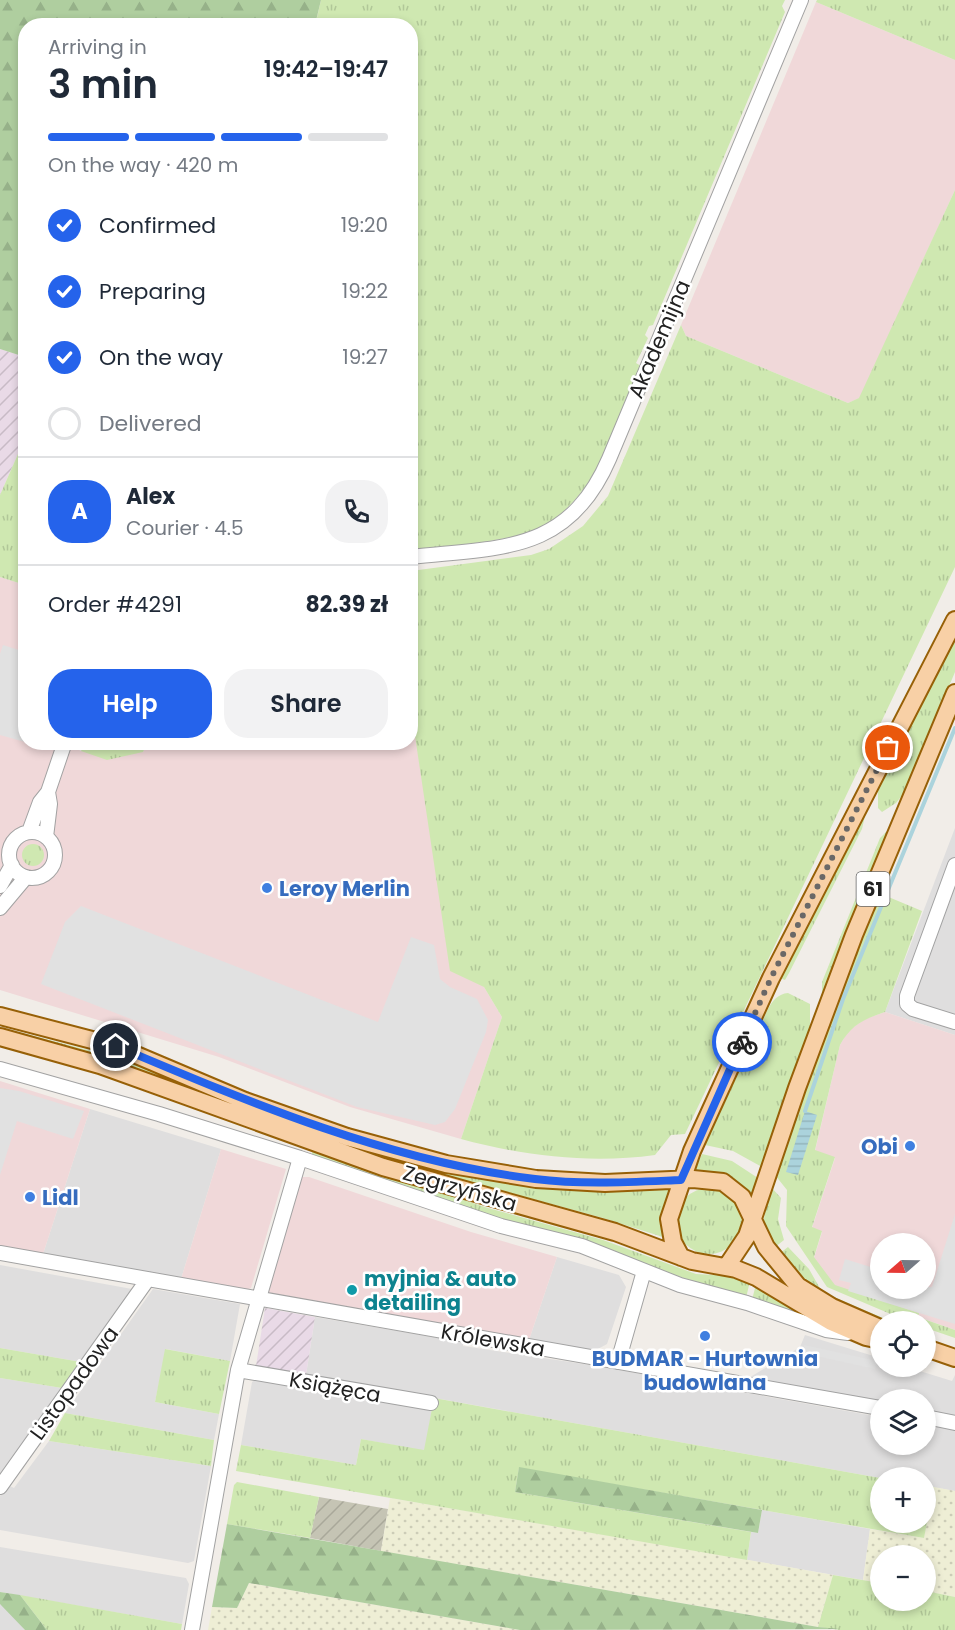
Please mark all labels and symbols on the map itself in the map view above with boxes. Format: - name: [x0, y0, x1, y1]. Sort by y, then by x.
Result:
- street label: Akademijna: [621, 275, 697, 403]
- pin: [862, 722, 913, 773]
- road number: 61: [856, 872, 890, 906]
- place label: Leroy Merlin: [279, 874, 410, 903]
- marker: Leroy Merlin: [260, 881, 274, 895]
- courier: [712, 1012, 772, 1072]
- pin: [90, 1020, 141, 1071]
- place label: Obi: [861, 1132, 898, 1161]
- marker: Obi: [903, 1139, 917, 1153]
- street label: Zegrzyńska: [400, 1158, 520, 1218]
- place label: Lidl: [42, 1183, 79, 1212]
- marker: Lidl: [23, 1190, 37, 1204]
- north arrow: [870, 1233, 936, 1299]
- place label: myjnia & auto detailing: [364, 1264, 516, 1317]
- marker: myjnia & auto detailing: [345, 1283, 359, 1297]
- street label: Królewska: [439, 1317, 547, 1363]
- street label: Listopadowa: [23, 1320, 125, 1446]
- marker: BUDMAR - Hurtownia budowlana: [698, 1329, 712, 1343]
- place label: BUDMAR - Hurtownia budowlana: [592, 1344, 818, 1397]
- street label: Książęca: [287, 1365, 383, 1409]

